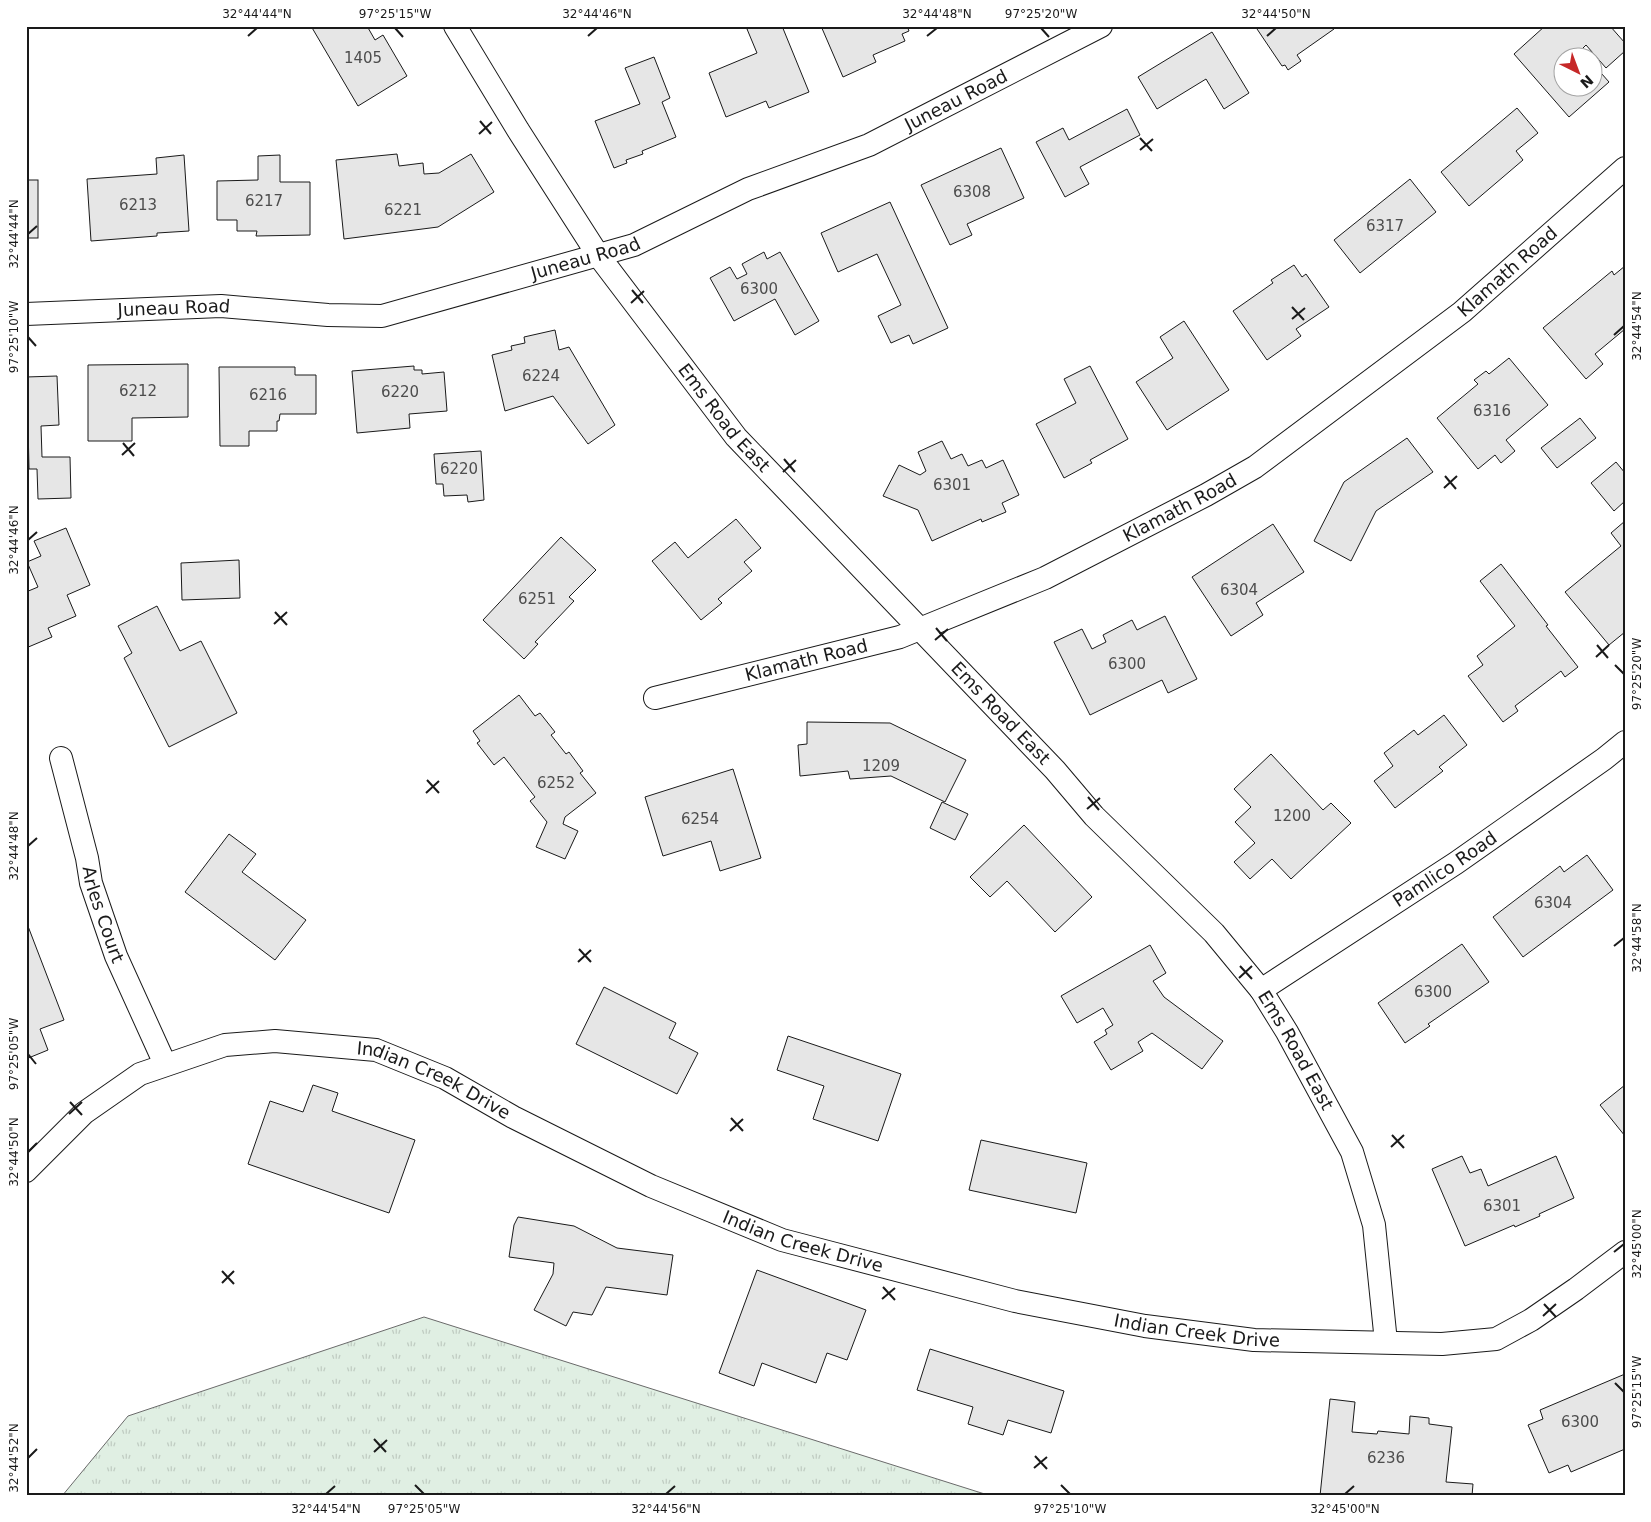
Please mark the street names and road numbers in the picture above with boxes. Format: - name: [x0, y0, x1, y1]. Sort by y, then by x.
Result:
- street label: Juneau Road: [900, 65, 1011, 135]
- street label: Klamath Road: [1453, 222, 1561, 321]
- street label: Juneau Road: [527, 233, 644, 284]
- street label: Juneau Road: [116, 295, 231, 320]
- street label: Ems Road East: [674, 359, 775, 476]
- street label: Klamath Road: [1119, 469, 1240, 546]
- street label: Klamath Road: [743, 634, 870, 685]
- street label: Ems Road East: [947, 657, 1055, 769]
- street label: Pamlico Road: [1389, 827, 1501, 911]
- street label: Arles Court: [78, 865, 129, 966]
- street label: Ems Road East: [1254, 987, 1338, 1113]
- street label: Indian Creek Drive: [356, 1037, 514, 1123]
- street label: Indian Creek Drive: [720, 1206, 886, 1276]
- street label: Indian Creek Drive: [1112, 1309, 1280, 1351]

